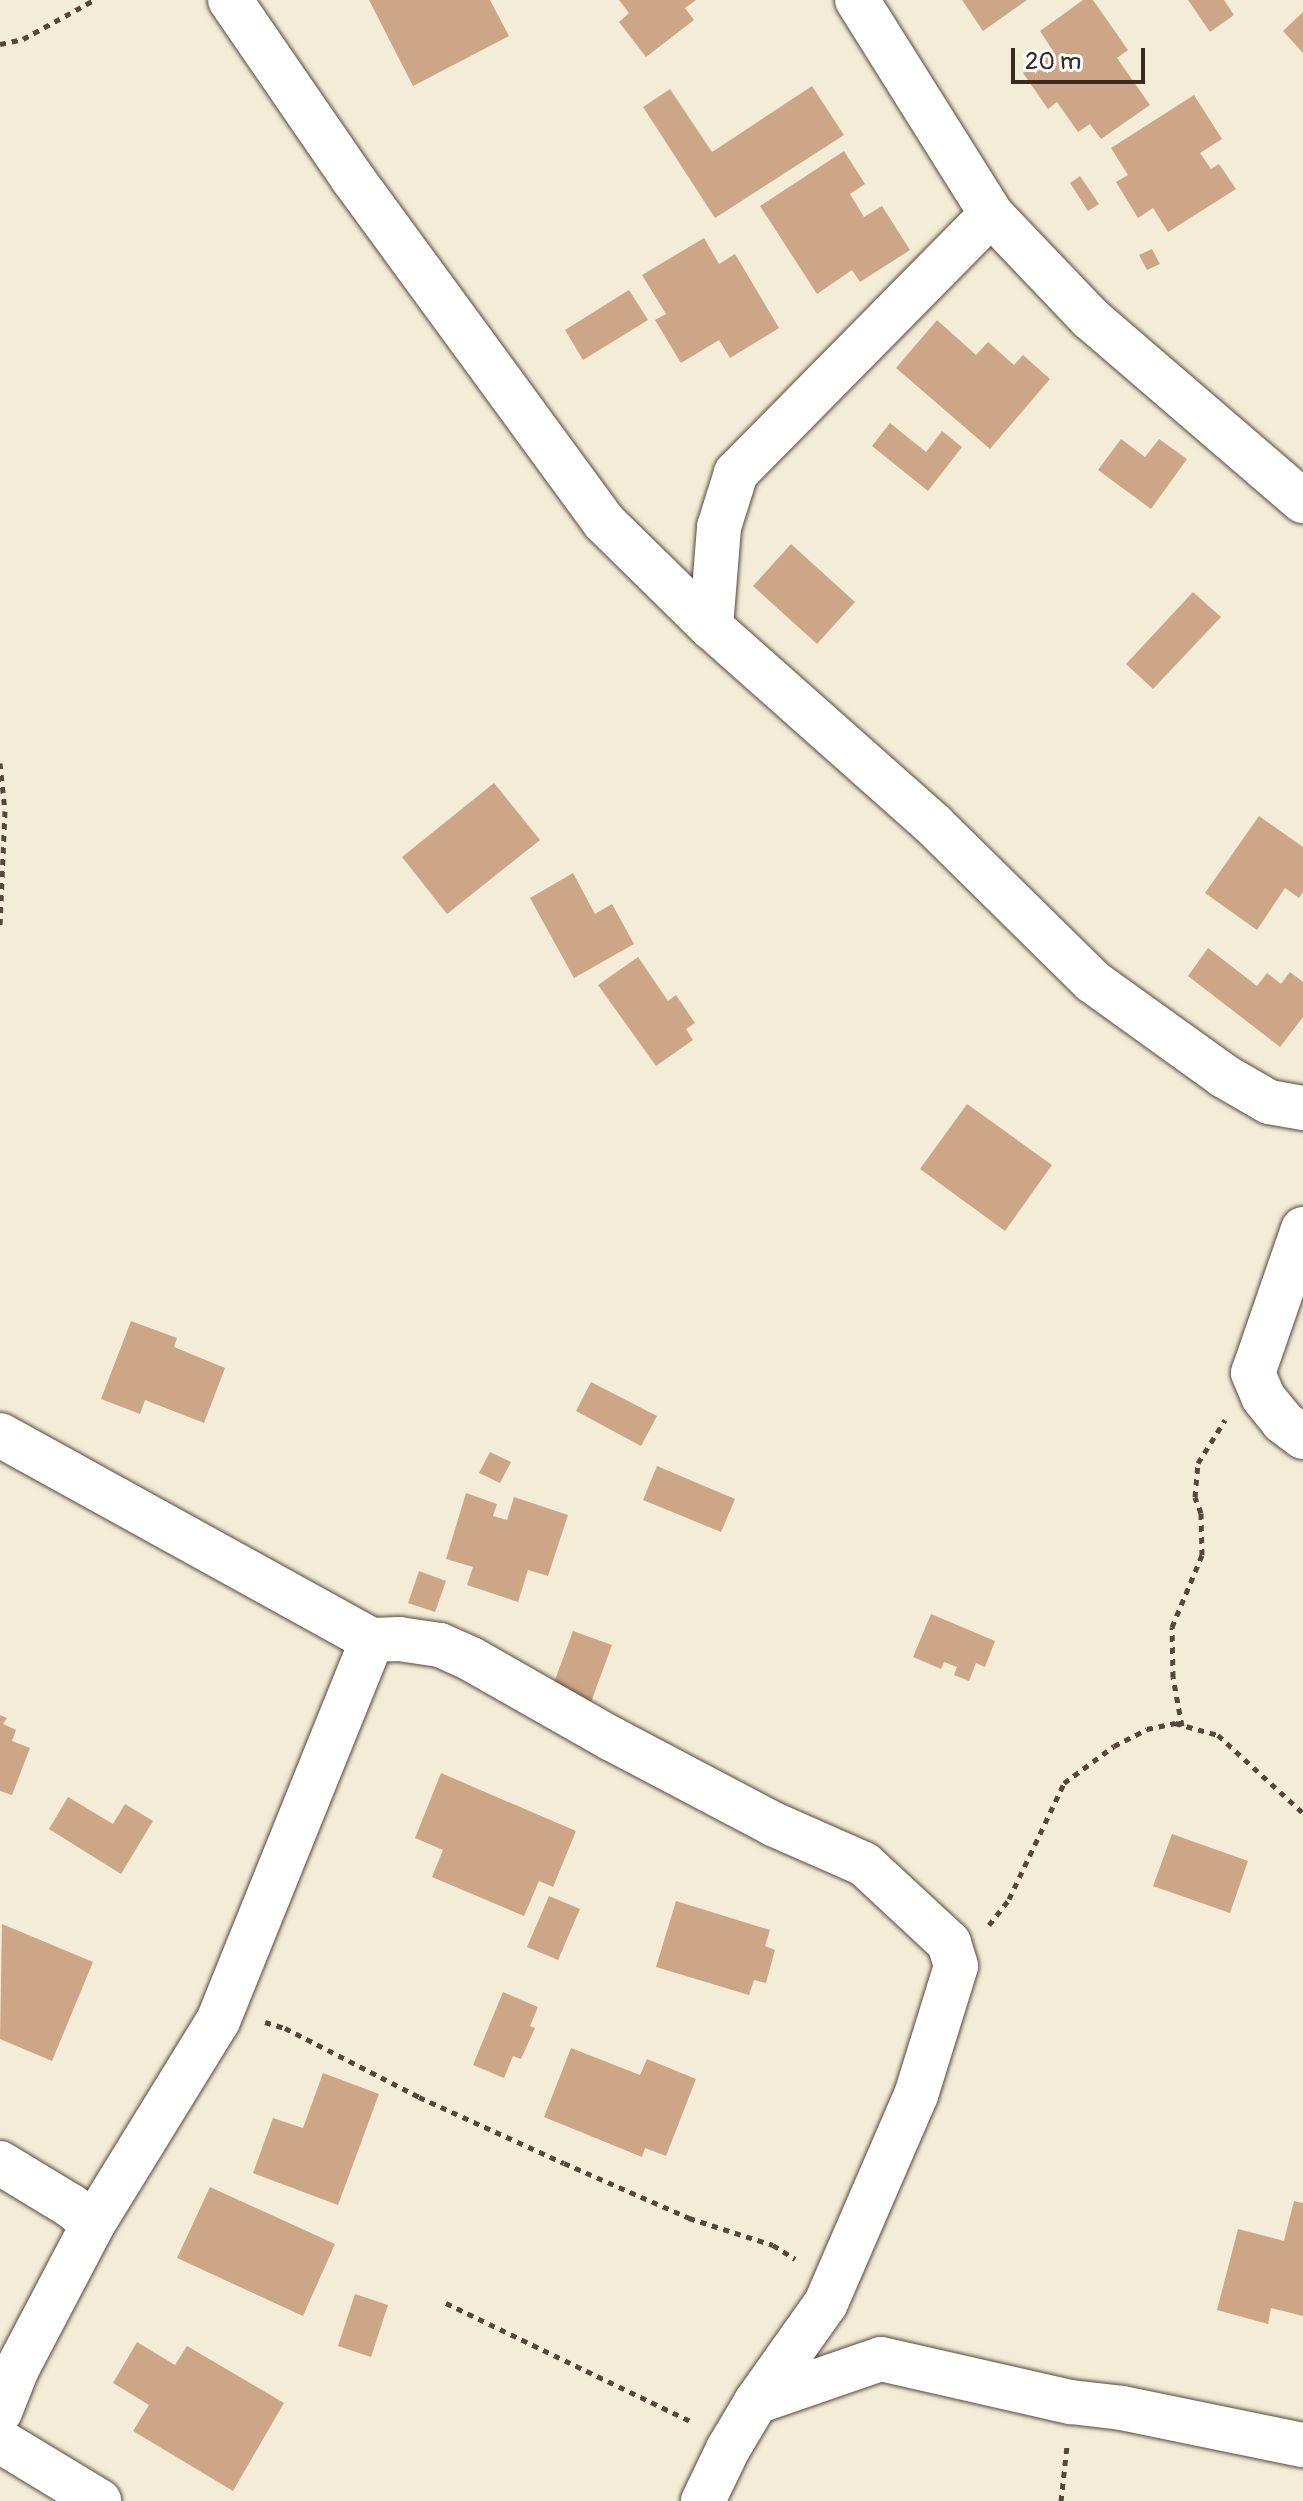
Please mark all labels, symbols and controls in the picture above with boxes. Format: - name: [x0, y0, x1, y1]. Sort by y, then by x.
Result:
- scale bar: [1015, 32, 1149, 82]
- text: 20 m: [1025, 47, 1081, 76]

